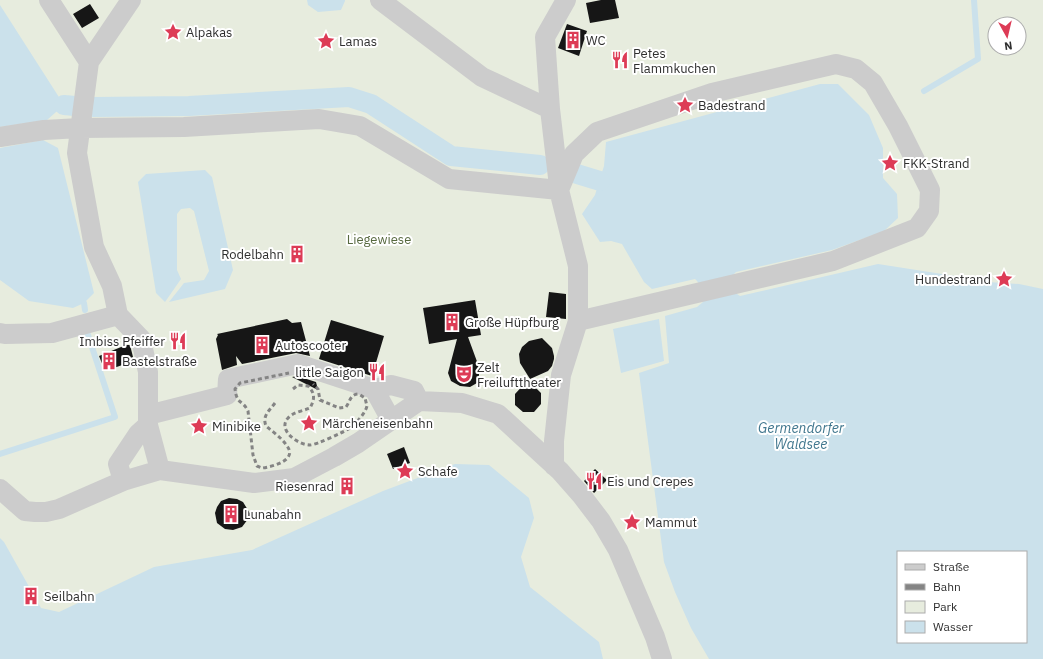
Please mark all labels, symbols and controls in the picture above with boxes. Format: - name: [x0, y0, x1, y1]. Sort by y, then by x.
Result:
- north arrow: [987, 16, 1027, 56]
- place icon: Alpakas: [163, 22, 183, 42]
- place label: Alpakas: [186, 24, 232, 41]
- building icon: WC: [563, 30, 583, 50]
- place icon: Lamas: [316, 31, 336, 51]
- place label: WC: [586, 32, 606, 49]
- place label: Lamas: [339, 33, 377, 50]
- text: N: [1003, 38, 1013, 53]
- place label: Petes Flammkuchen: [633, 45, 716, 77]
- restaurant icon: Petes Flammkuchen: [610, 50, 630, 70]
- place icon: Badestrand: [675, 95, 695, 115]
- place label: Badestrand: [698, 97, 766, 114]
- place icon: FKK-Strand: [880, 153, 900, 173]
- place label: FKK-Strand: [903, 155, 970, 172]
- park label: Liegewiese: [347, 231, 411, 248]
- building icon: Rodelbahn: [287, 244, 307, 264]
- place label: Rodelbahn: [221, 246, 284, 263]
- place icon: Hundestrand: [994, 269, 1014, 289]
- place label: Hundestrand: [915, 271, 991, 288]
- building icon: Große Hüpfburg: [442, 312, 462, 332]
- place label: Große Hüpfburg: [465, 314, 559, 331]
- restaurant icon: Imbiss Pfeiffer: [168, 331, 188, 351]
- place label: Imbiss Pfeiffer: [79, 333, 165, 350]
- building icon: Autoscooter: [252, 335, 272, 355]
- place label: Autoscooter: [275, 337, 347, 354]
- building icon: Bastelstraße: [99, 351, 119, 371]
- place label: Bastelstraße: [122, 353, 197, 370]
- place label: Zelt Freilufttheater: [477, 359, 561, 391]
- restaurant icon: little Saigon: [367, 362, 387, 382]
- place label: little Saigon: [295, 364, 364, 381]
- theatre icon: Zelt Freilufttheater: [454, 364, 474, 384]
- place icon: Märcheneisenbahn: [299, 413, 319, 433]
- place label: Märcheneisenbahn: [322, 415, 433, 432]
- place icon: Minibike: [189, 416, 209, 436]
- place label: Minibike: [212, 418, 261, 435]
- water label: Germendorfer Waldsee: [758, 419, 845, 453]
- place icon: Schafe: [395, 461, 415, 481]
- place label: Schafe: [418, 463, 458, 480]
- restaurant icon: Eis und Crepes: [584, 471, 604, 491]
- place label: Eis und Crepes: [607, 473, 694, 490]
- building icon: Riesenrad: [337, 476, 357, 496]
- place label: Riesenrad: [275, 478, 334, 495]
- building icon: Lunabahn: [221, 504, 241, 524]
- place label: Lunabahn: [244, 506, 301, 523]
- place icon: Mammut: [622, 512, 642, 532]
- place label: Mammut: [645, 514, 697, 531]
- legend: [897, 551, 1027, 643]
- text: Straße: [933, 559, 970, 574]
- text: Bahn: [933, 579, 961, 594]
- building icon: Seilbahn: [21, 586, 41, 606]
- place label: Seilbahn: [44, 588, 95, 605]
- text: Park: [933, 599, 958, 614]
- text: Wasser: [933, 619, 973, 634]

